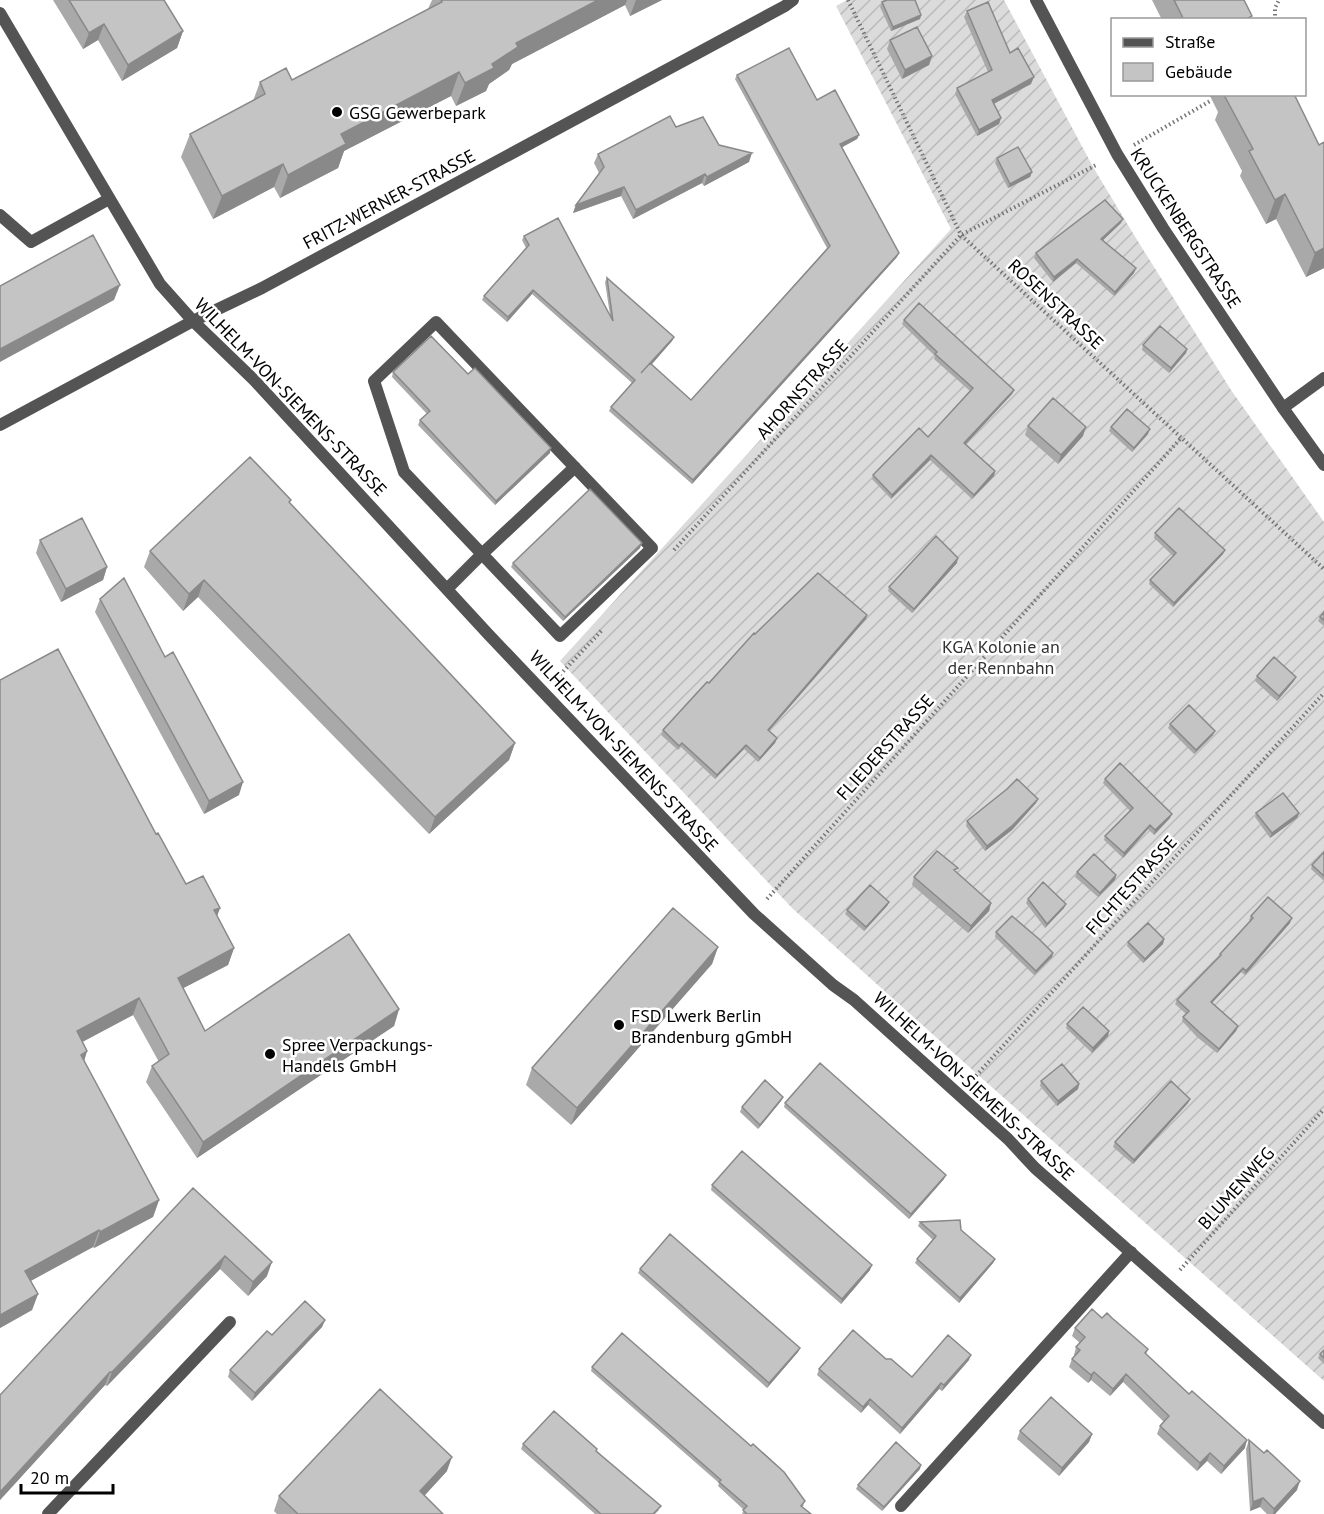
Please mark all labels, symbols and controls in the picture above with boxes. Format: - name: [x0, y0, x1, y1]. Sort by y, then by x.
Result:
- legend: [1111, 18, 1306, 96]
- text: Straße: [1165, 30, 1216, 53]
- text: Gebäude: [1165, 60, 1232, 83]
- place label: GSG Gewerbepark: [349, 101, 486, 124]
- marker: GSG Gewerbepark: [330, 105, 344, 119]
- street label: KRUCKENBERGSTRASSE: [1126, 143, 1246, 313]
- street label: FRITZ-WERNER-STRASSE: [299, 144, 479, 254]
- street label: ROSENSTRASSE: [1003, 254, 1109, 354]
- street label: WILHELM-VON-SIEMENS-STRASSE: [190, 293, 392, 501]
- street label: AHORNSTRASSE: [751, 334, 853, 444]
- park label: KGA Kolonie an der Rennbahn: [942, 635, 1060, 679]
- street label: WILHELM-VON-SIEMENS-STRASSE: [525, 646, 723, 856]
- street label: FLIEDERSTRASSE: [831, 689, 939, 805]
- street label: FICHTESTRASSE: [1080, 831, 1182, 939]
- street label: WILHELM-VON-SIEMENS-STRASSE: [869, 987, 1079, 1185]
- place label: FSD Lwerk Berlin Brandenburg gGmbH: [631, 1004, 792, 1048]
- marker: FSD Lwerk Berlin Brandenburg gGmbH: [612, 1018, 626, 1032]
- place label: Spree Verpackungs- Handels GmbH: [282, 1033, 433, 1077]
- marker: Spree Verpackungs- Handels GmbH: [263, 1047, 277, 1061]
- street label: BLUMENWEG: [1193, 1142, 1279, 1234]
- scale bar: [21, 1457, 112, 1495]
- text: 20 m: [30, 1466, 69, 1489]

